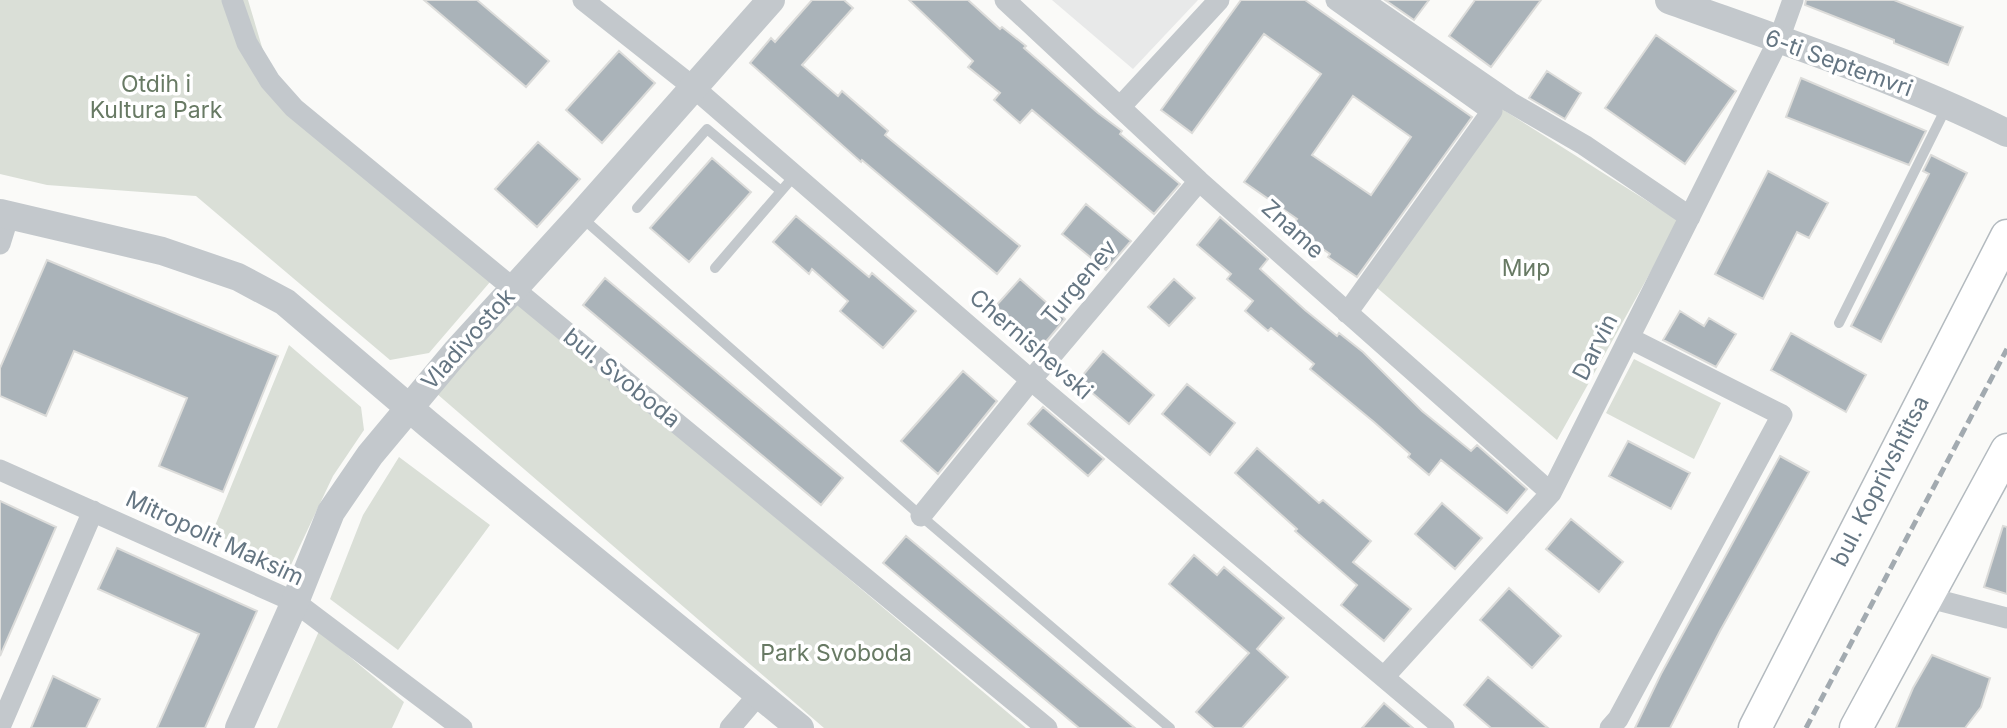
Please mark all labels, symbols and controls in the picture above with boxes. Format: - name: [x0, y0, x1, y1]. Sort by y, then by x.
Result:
- street label: 6-ti Septemvri: [1762, 23, 1916, 103]
- park label: Otdih i Kultura Park: [90, 70, 223, 124]
- street label: Zname: [1256, 194, 1330, 264]
- street label: Turgenev: [1035, 234, 1123, 330]
- park label: Мир: [1502, 254, 1550, 282]
- street label: Vladivostok: [415, 282, 521, 395]
- street label: Chernishevski: [964, 283, 1098, 405]
- street label: Darvin: [1566, 309, 1624, 385]
- street label: bul. Svoboda: [558, 322, 686, 434]
- street label: bul. Koprivshtitsa: [1825, 391, 1935, 571]
- street label: Mitropolit Maksim: [122, 485, 308, 591]
- park label: Park Svoboda: [760, 639, 912, 667]

